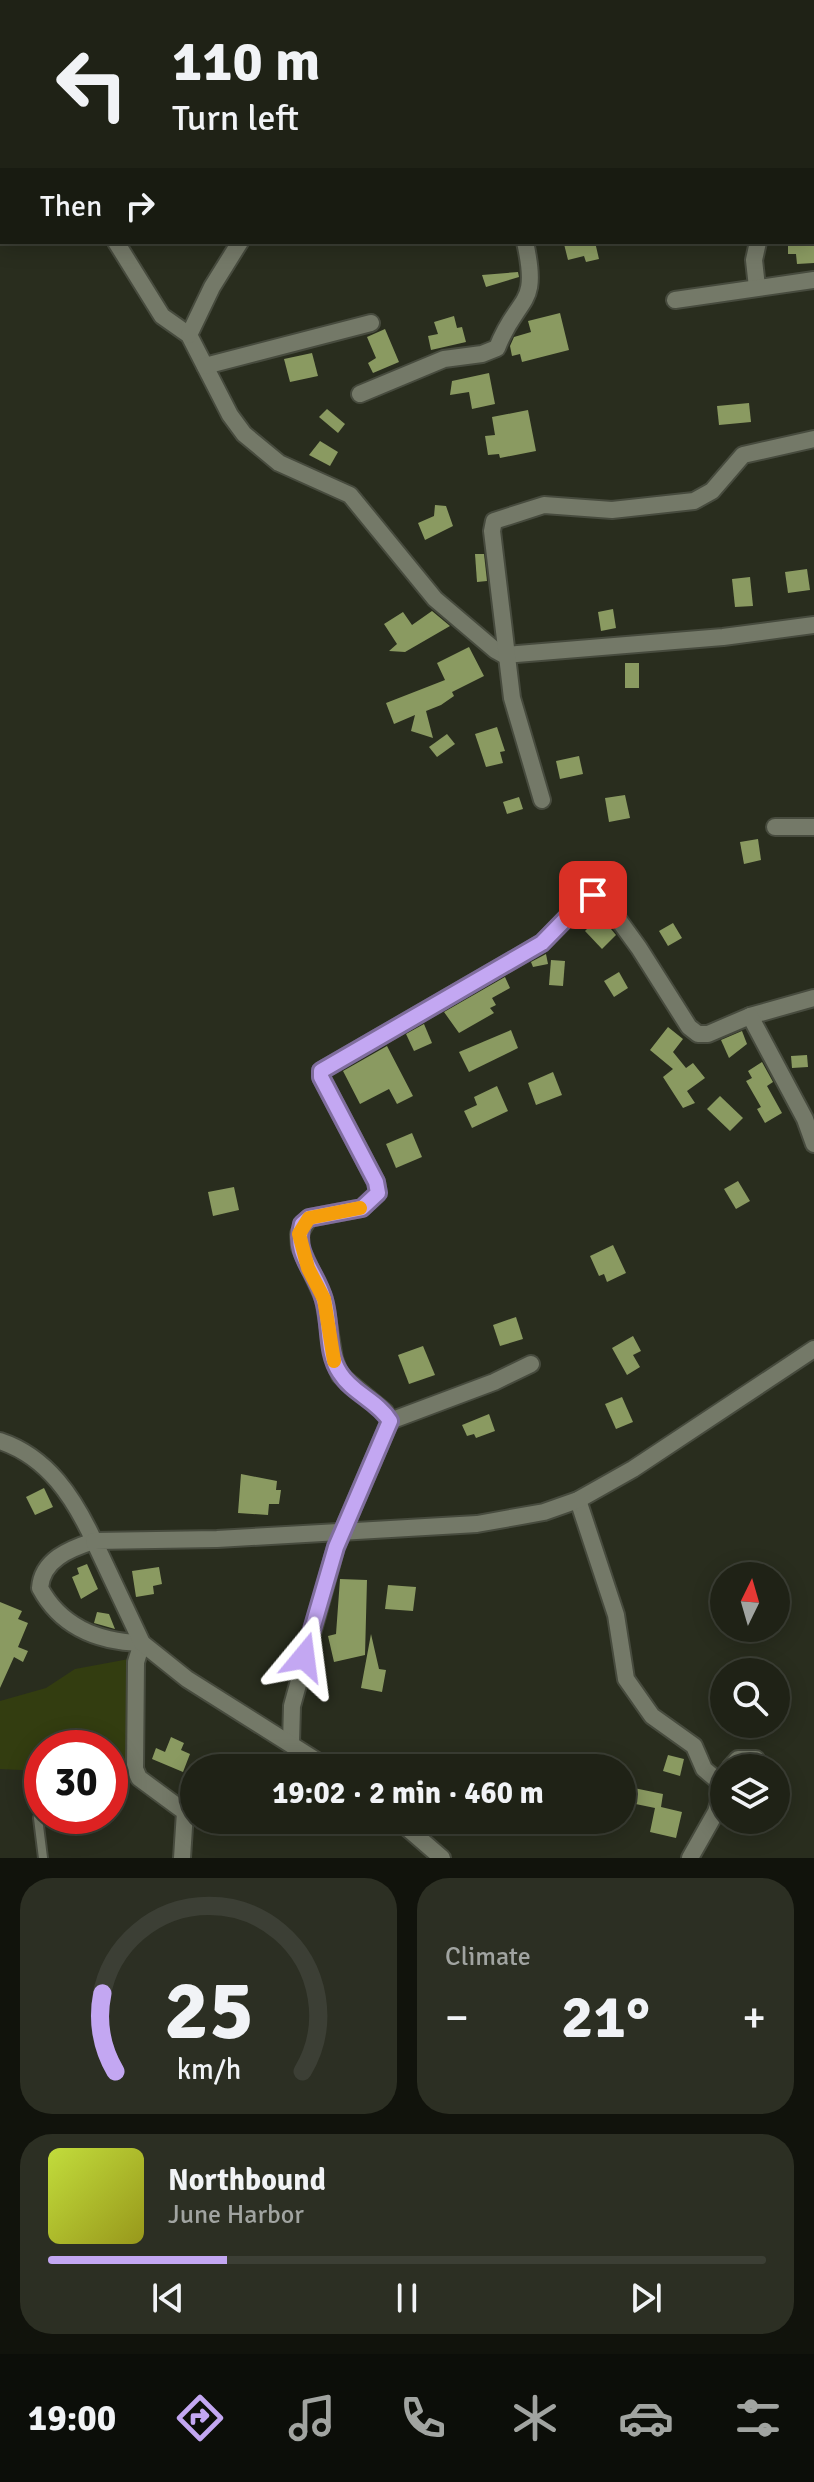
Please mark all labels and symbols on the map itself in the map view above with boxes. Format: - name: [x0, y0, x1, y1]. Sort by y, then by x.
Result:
- pin: [559, 861, 627, 929]
- north arrow: [710, 1562, 790, 1642]
- position arrow: [262, 1615, 346, 1699]
- speed limit sign: 30: [24, 1730, 128, 1834]

